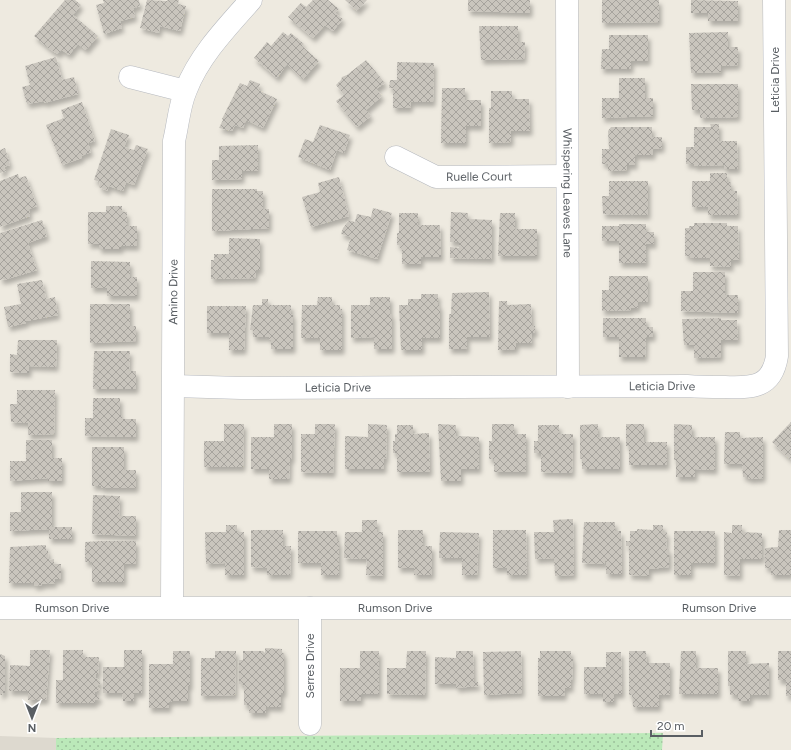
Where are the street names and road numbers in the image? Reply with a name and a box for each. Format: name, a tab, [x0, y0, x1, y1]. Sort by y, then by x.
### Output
street label: Leticia Drive	[768, 46, 782, 113]
street label: Whispering Leaves Lane	[560, 128, 575, 258]
street label: Ruelle Court	[446, 169, 513, 184]
street label: Amino Drive	[166, 259, 180, 325]
street label: Leticia Drive	[629, 379, 696, 394]
street label: Leticia Drive	[305, 380, 372, 395]
street label: Rumson Drive	[35, 601, 110, 615]
street label: Rumson Drive	[358, 601, 433, 615]
street label: Rumson Drive	[682, 601, 757, 615]
street label: Serres Drive	[303, 633, 317, 698]

